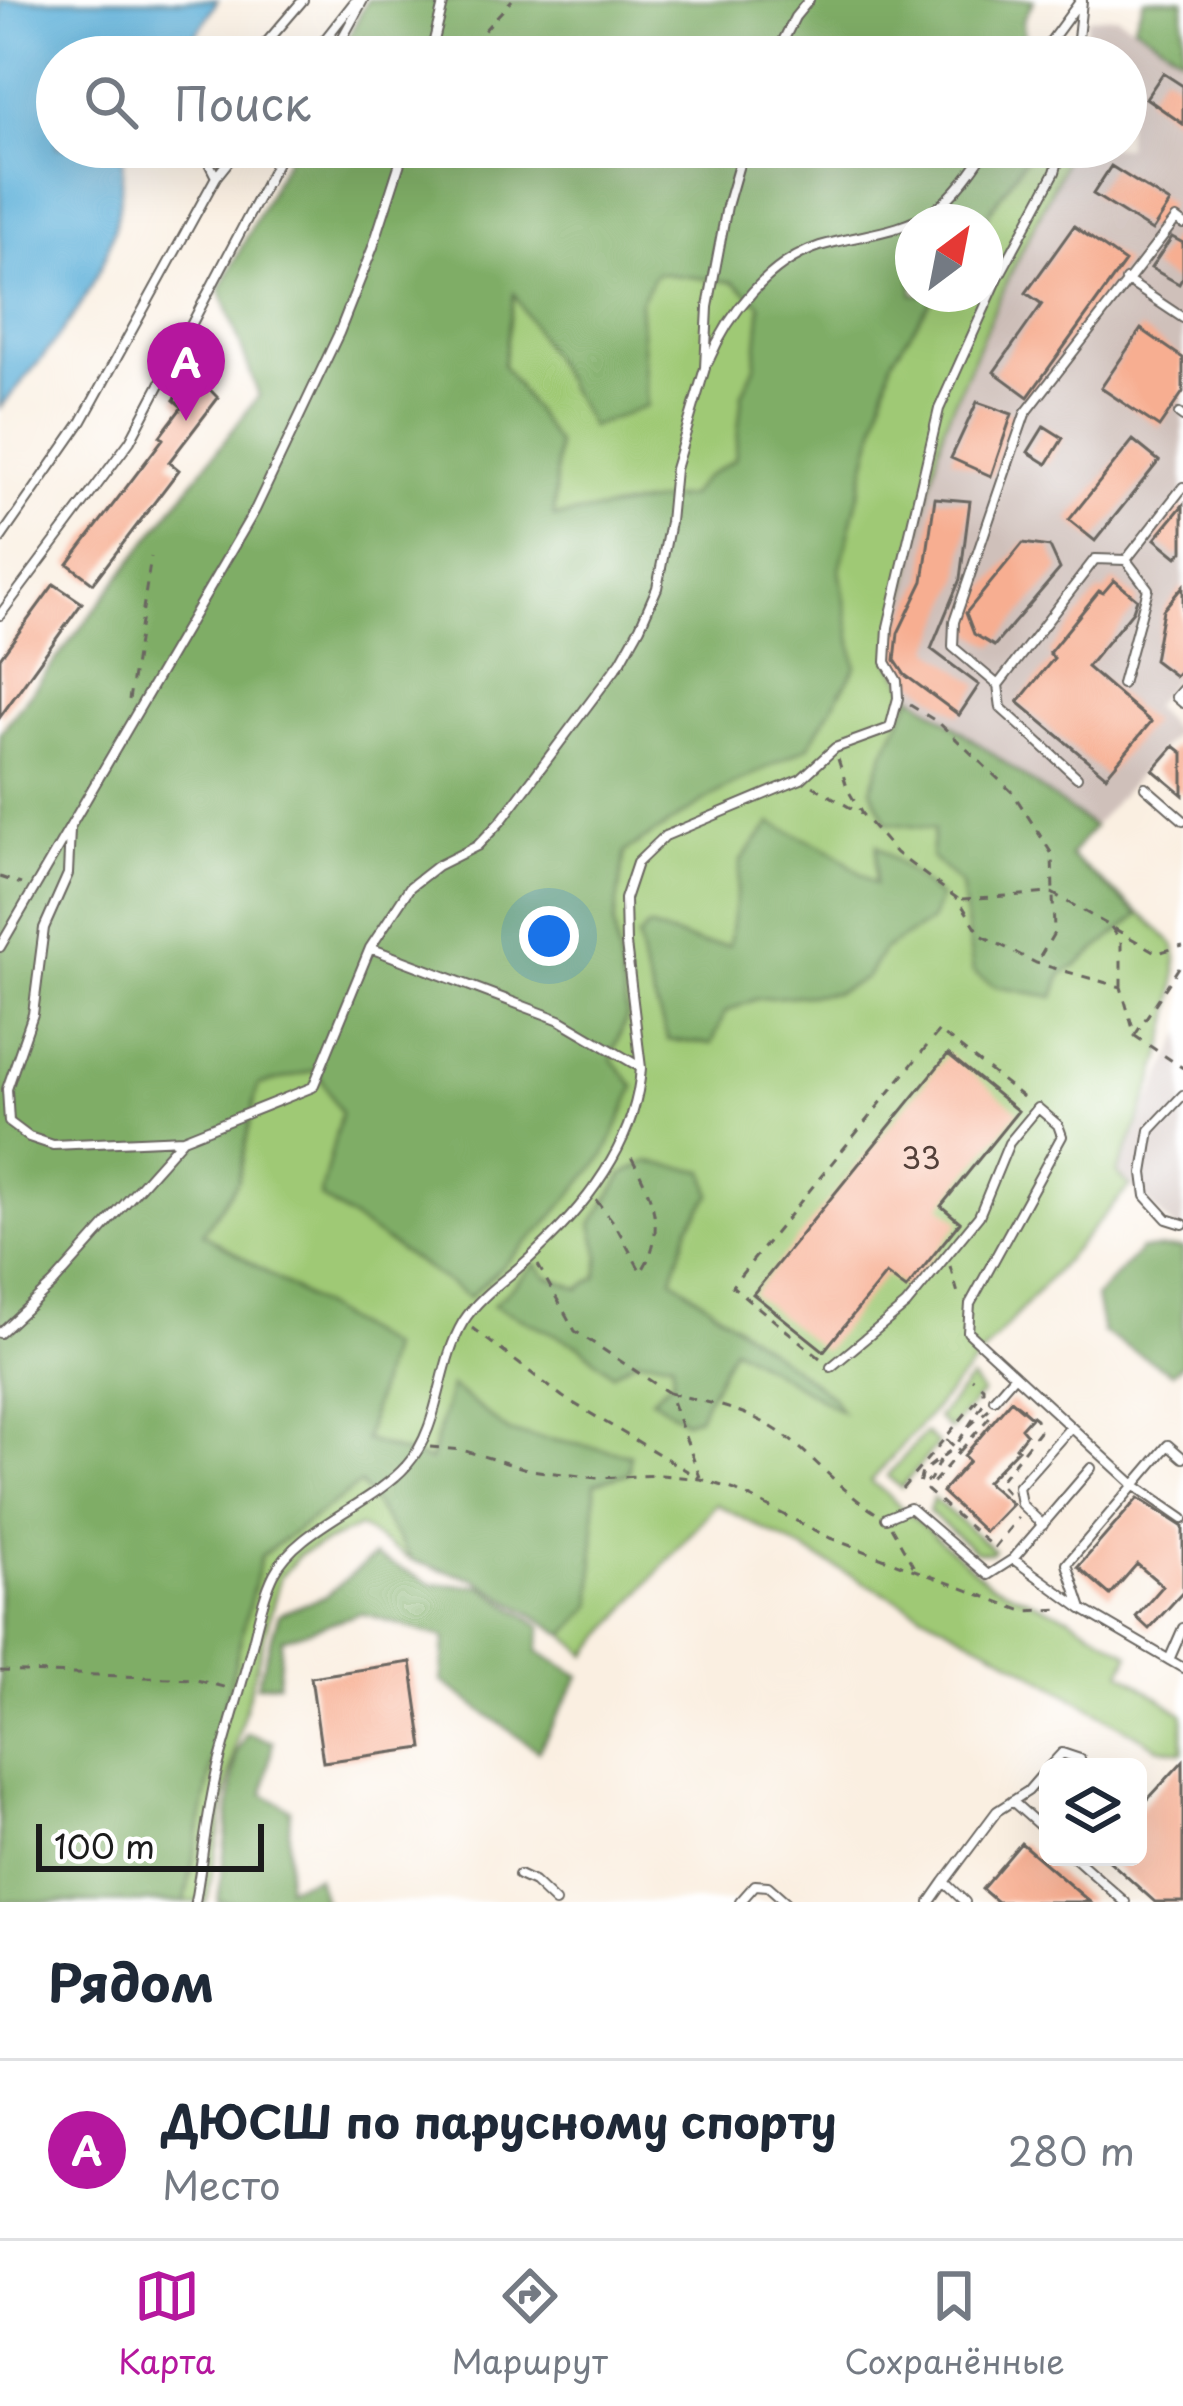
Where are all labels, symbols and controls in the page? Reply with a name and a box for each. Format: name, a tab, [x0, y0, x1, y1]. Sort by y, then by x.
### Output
search box	[36, 36, 1147, 168]
text: Поиск	[174, 68, 311, 136]
icon: search	[78, 69, 144, 135]
north arrow	[895, 204, 1003, 312]
pin: A	[147, 322, 225, 421]
your location	[519, 906, 579, 966]
house number: 33	[901, 1134, 941, 1179]
map controls	[1039, 1758, 1147, 1866]
button: layers	[1039, 1758, 1147, 1866]
scale bar	[36, 1818, 264, 1871]
text: 100 m	[54, 1820, 155, 1870]
text: Рядом	[48, 1942, 214, 2019]
text: ДЮСШ по парусному спорту	[162, 2086, 836, 2154]
text: A	[72, 2120, 102, 2179]
text: 280 m	[1008, 2120, 1135, 2179]
text: Место	[162, 2154, 281, 2213]
tab: Карта	[118, 2263, 215, 2385]
tab: Маршрут	[452, 2263, 608, 2385]
tab: Сохранённые	[844, 2263, 1065, 2385]

